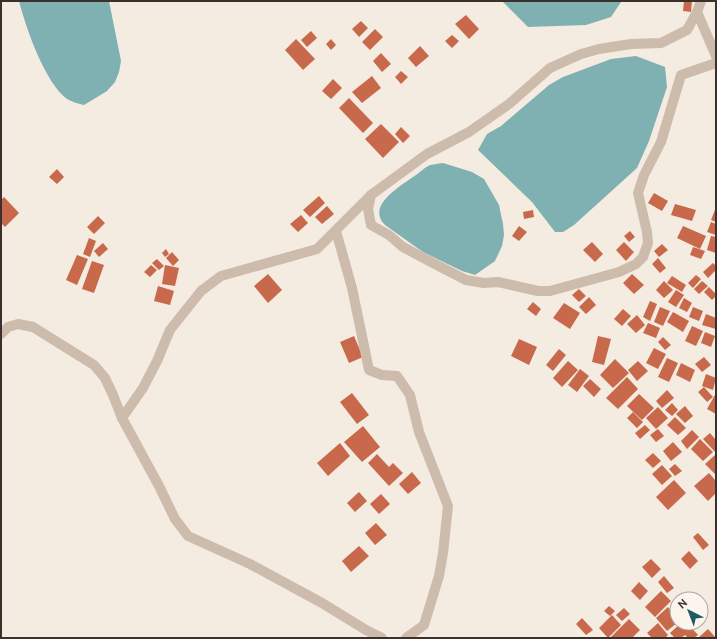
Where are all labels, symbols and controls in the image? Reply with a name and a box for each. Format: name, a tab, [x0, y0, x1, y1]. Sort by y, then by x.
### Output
north arrow	[669, 591, 709, 631]
text: N	[675, 596, 689, 611]

